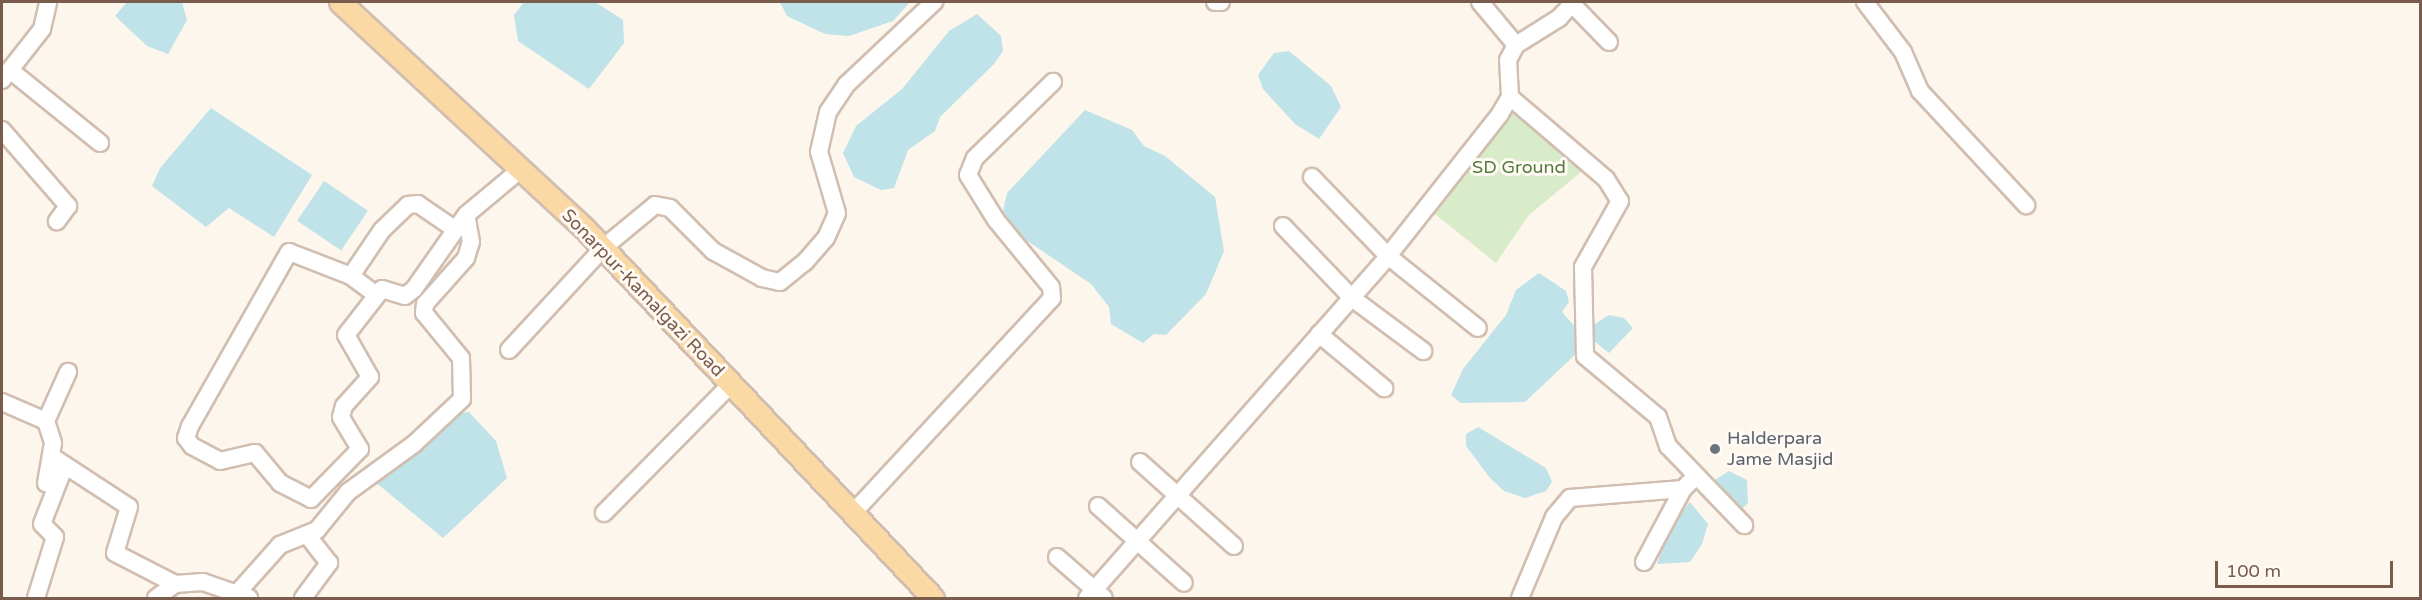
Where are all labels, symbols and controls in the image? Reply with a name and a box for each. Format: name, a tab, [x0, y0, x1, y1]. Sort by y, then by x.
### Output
park label: SD Ground	[1472, 156, 1566, 178]
street label: Sonarpur-Kamalgazi Road	[557, 205, 729, 381]
place label: Halderpara Jame Masjid	[1727, 428, 1833, 470]
marker: Halderpara Jame Masjid	[1708, 442, 1722, 456]
scale bar	[2218, 549, 2396, 587]
text: 100 m	[2226, 560, 2281, 582]

